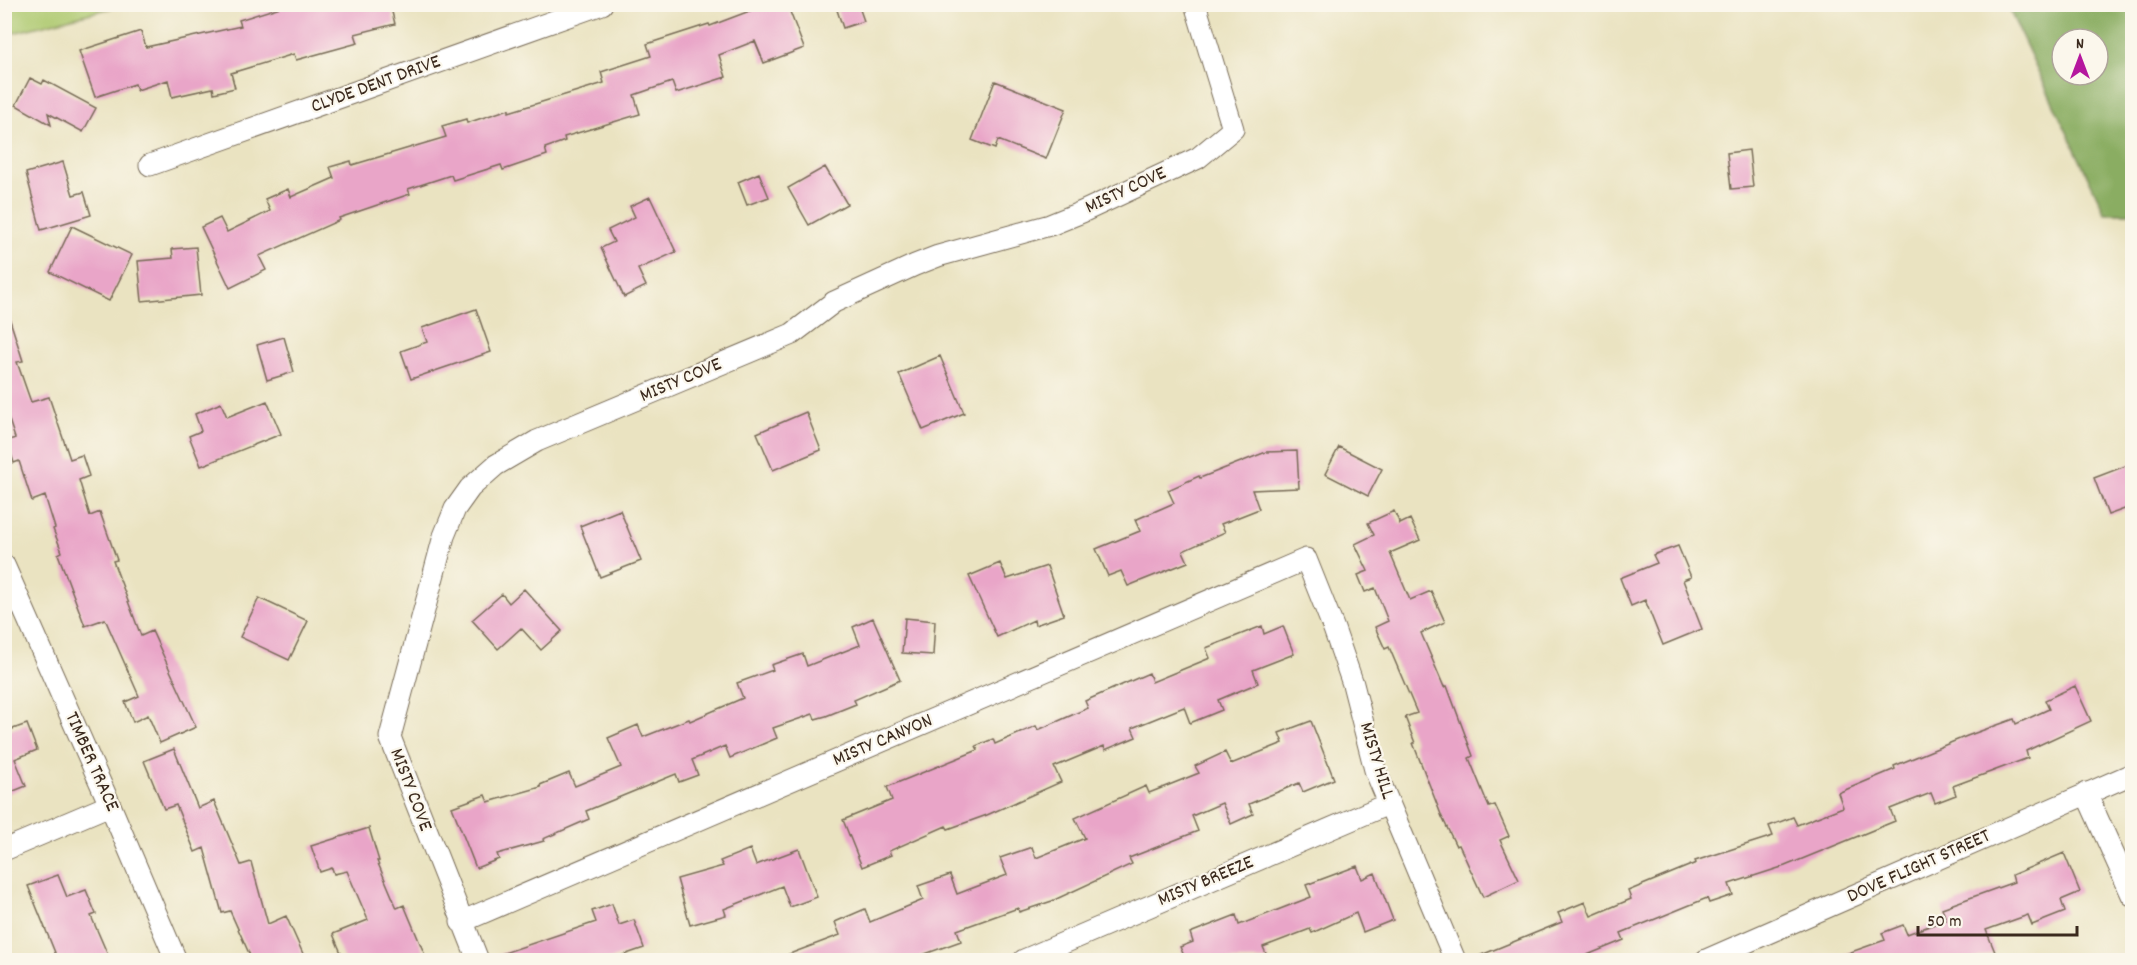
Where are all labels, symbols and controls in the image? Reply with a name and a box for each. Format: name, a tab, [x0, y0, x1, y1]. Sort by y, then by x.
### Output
north arrow	[2050, 27, 2110, 87]
text: N	[2076, 33, 2084, 56]
street label: CLYDE DENT DRIVE	[307, 49, 445, 121]
street label: MISTY COVE	[1081, 160, 1171, 222]
street label: MISTY COVE	[636, 351, 726, 411]
street label: MISTY CANYON	[829, 707, 937, 775]
street label: TIMBER TRACE	[57, 708, 125, 816]
street label: MISTY HILL	[1351, 719, 1401, 803]
street label: MISTY COVE	[381, 745, 439, 835]
street label: DOVE FLIGHT STREET	[1843, 823, 1995, 911]
street label: MISTY BREEZE	[1154, 849, 1258, 915]
scale bar	[1918, 899, 2077, 937]
text: 50 m	[1927, 910, 1962, 935]

